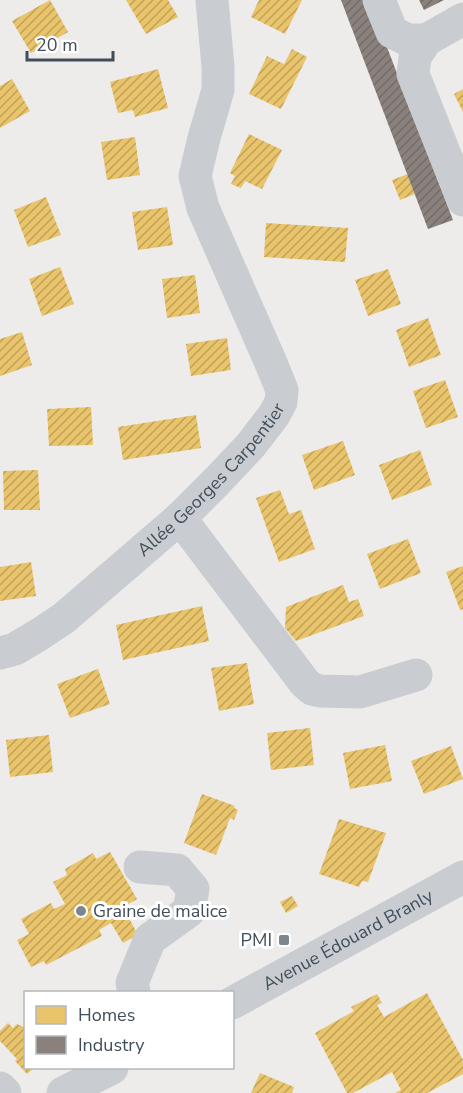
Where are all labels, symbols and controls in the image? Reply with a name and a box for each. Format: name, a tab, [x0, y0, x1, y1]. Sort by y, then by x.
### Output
scale bar	[27, 24, 112, 62]
text: 20 m	[36, 33, 78, 57]
street label: Allée Georges Carpentier	[132, 398, 291, 562]
street label: Avenue Édouard Branly	[258, 883, 438, 996]
place label: Graine de malice	[93, 899, 227, 923]
marker: Graine de malice	[74, 904, 88, 918]
place label: PMI	[241, 928, 272, 952]
marker: PMI	[277, 933, 291, 947]
legend	[24, 991, 234, 1069]
text: Homes	[78, 1003, 135, 1027]
text: Industry	[78, 1033, 145, 1057]

